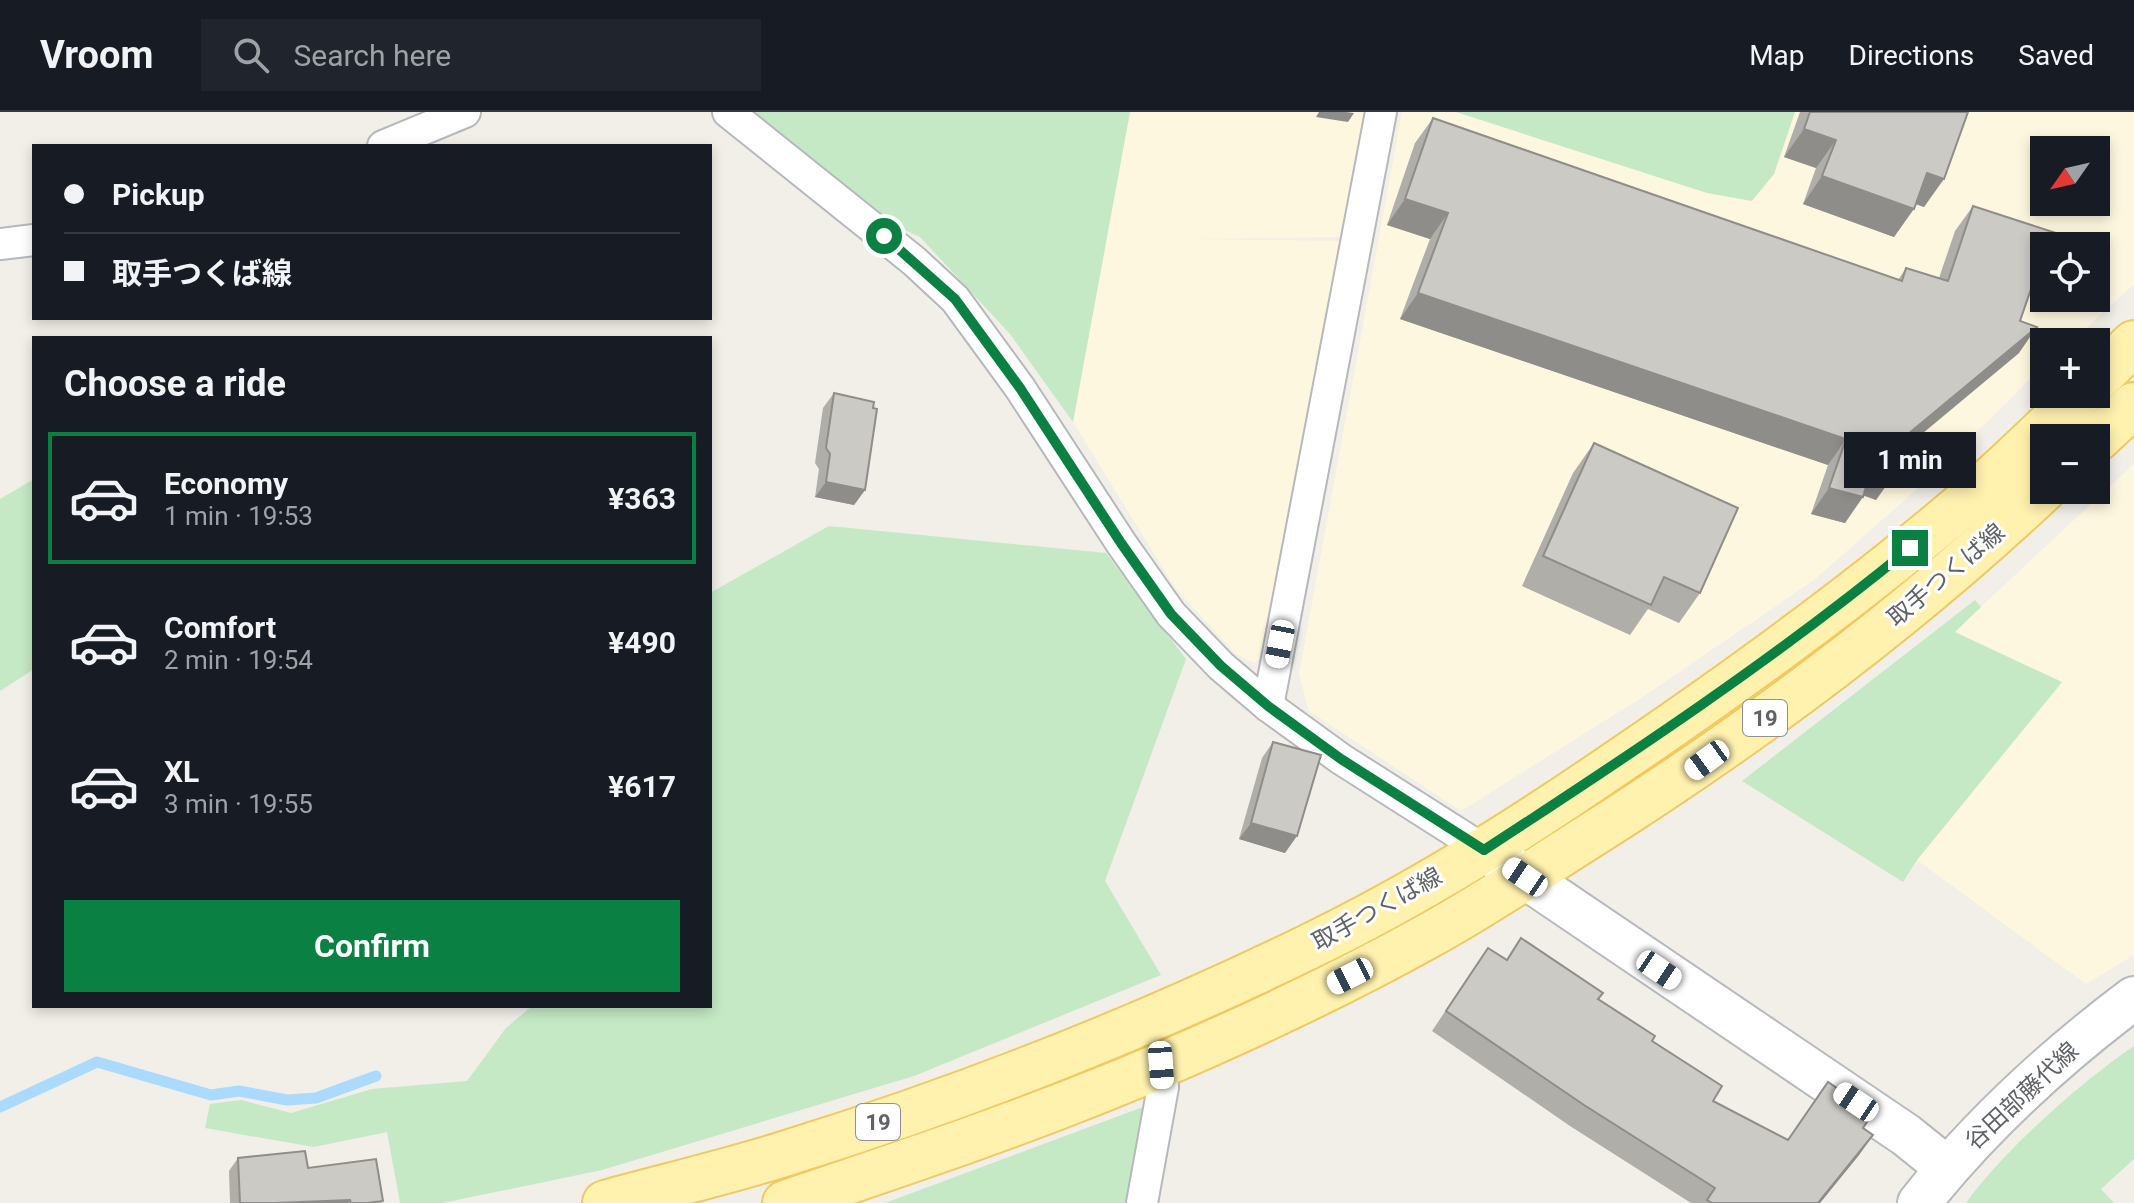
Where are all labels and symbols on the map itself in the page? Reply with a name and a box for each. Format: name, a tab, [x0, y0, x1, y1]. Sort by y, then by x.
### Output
north arrow	[2030, 136, 2110, 216]
route start	[866, 218, 902, 254]
callout: 1 min	[1844, 432, 1976, 488]
street label: 取手つくば線	[1882, 518, 2010, 632]
route end	[1892, 530, 1928, 566]
car	[1264, 618, 1296, 670]
road number: 19	[1743, 700, 1787, 736]
car	[1681, 736, 1733, 784]
car	[1498, 854, 1552, 900]
street label: 取手つくば線	[1307, 862, 1447, 956]
car	[1632, 947, 1686, 993]
car	[1323, 954, 1377, 998]
street label: 谷田部藤代線	[1960, 1037, 2084, 1155]
car	[1147, 1040, 1175, 1090]
car	[1829, 1079, 1883, 1125]
road number: 19	[856, 1104, 900, 1140]

